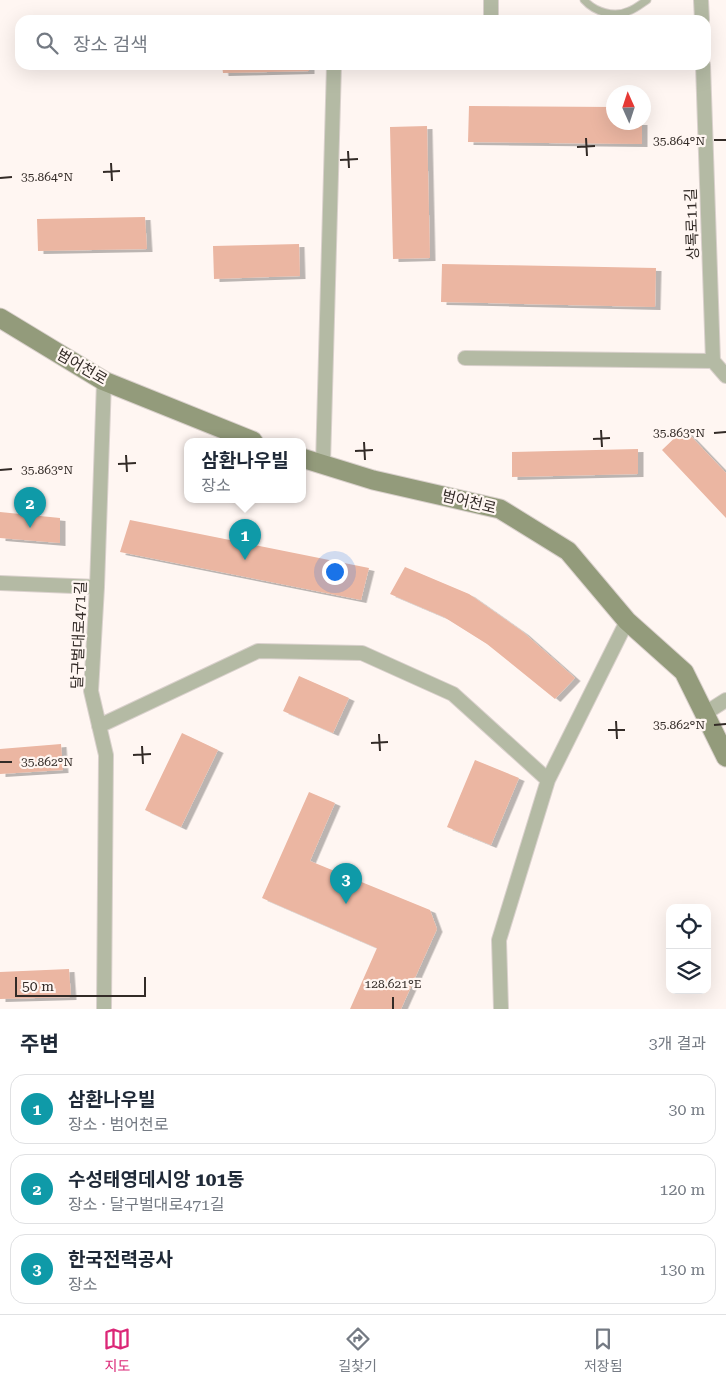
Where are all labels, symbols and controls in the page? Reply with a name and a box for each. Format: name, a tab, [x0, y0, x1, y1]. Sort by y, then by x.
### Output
search box	[15, 15, 711, 70]
icon: search	[33, 29, 61, 57]
text: 장소 검색	[73, 33, 148, 56]
north arrow	[606, 85, 651, 130]
text: 35.864°N	[653, 134, 705, 148]
text: 35.864°N	[21, 170, 73, 184]
street label: 상록로11길	[682, 188, 702, 260]
street label: 범어천로	[54, 345, 110, 389]
text: 35.863°N	[653, 426, 705, 440]
popup	[184, 438, 306, 503]
text: 삼환나우빌	[201, 449, 289, 472]
text: 35.863°N	[21, 463, 73, 477]
text: 장소	[201, 476, 231, 495]
pin: 2	[14, 487, 46, 528]
street label: 범어천로	[440, 487, 498, 517]
pin: 1	[229, 519, 261, 560]
your location	[322, 559, 348, 585]
street label: 달구벌대로471길	[68, 581, 90, 689]
text: 35.862°N	[653, 718, 705, 732]
text: 35.862°N	[21, 755, 73, 769]
pin: 3	[330, 863, 362, 904]
map controls	[666, 904, 711, 994]
button: locate	[666, 904, 711, 949]
button: layers	[666, 949, 711, 994]
scale bar	[15, 974, 146, 997]
text: 128.621°E	[365, 977, 421, 991]
text: 50 m	[22, 978, 54, 994]
text: 주변	[20, 1032, 59, 1056]
text: 3개 결과	[649, 1034, 706, 1053]
text: 삼환나우빌	[68, 1088, 155, 1111]
text: 1	[33, 1100, 41, 1119]
text: 30 m	[668, 1100, 705, 1119]
text: 장소 · 범어천로	[68, 1115, 168, 1134]
text: 수성태영데시앙 101동	[68, 1168, 245, 1191]
text: 2	[33, 1180, 41, 1199]
text: 120 m	[659, 1180, 705, 1199]
text: 장소 · 달구벌대로471길	[68, 1195, 225, 1214]
text: 한국전력공사	[68, 1248, 173, 1271]
text: 3	[33, 1260, 41, 1279]
text: 130 m	[659, 1260, 705, 1279]
text: 장소	[68, 1275, 97, 1294]
tab: 지도	[103, 1325, 131, 1375]
tab: 길찾기	[338, 1325, 377, 1375]
tab: 저장됨	[584, 1325, 623, 1375]

